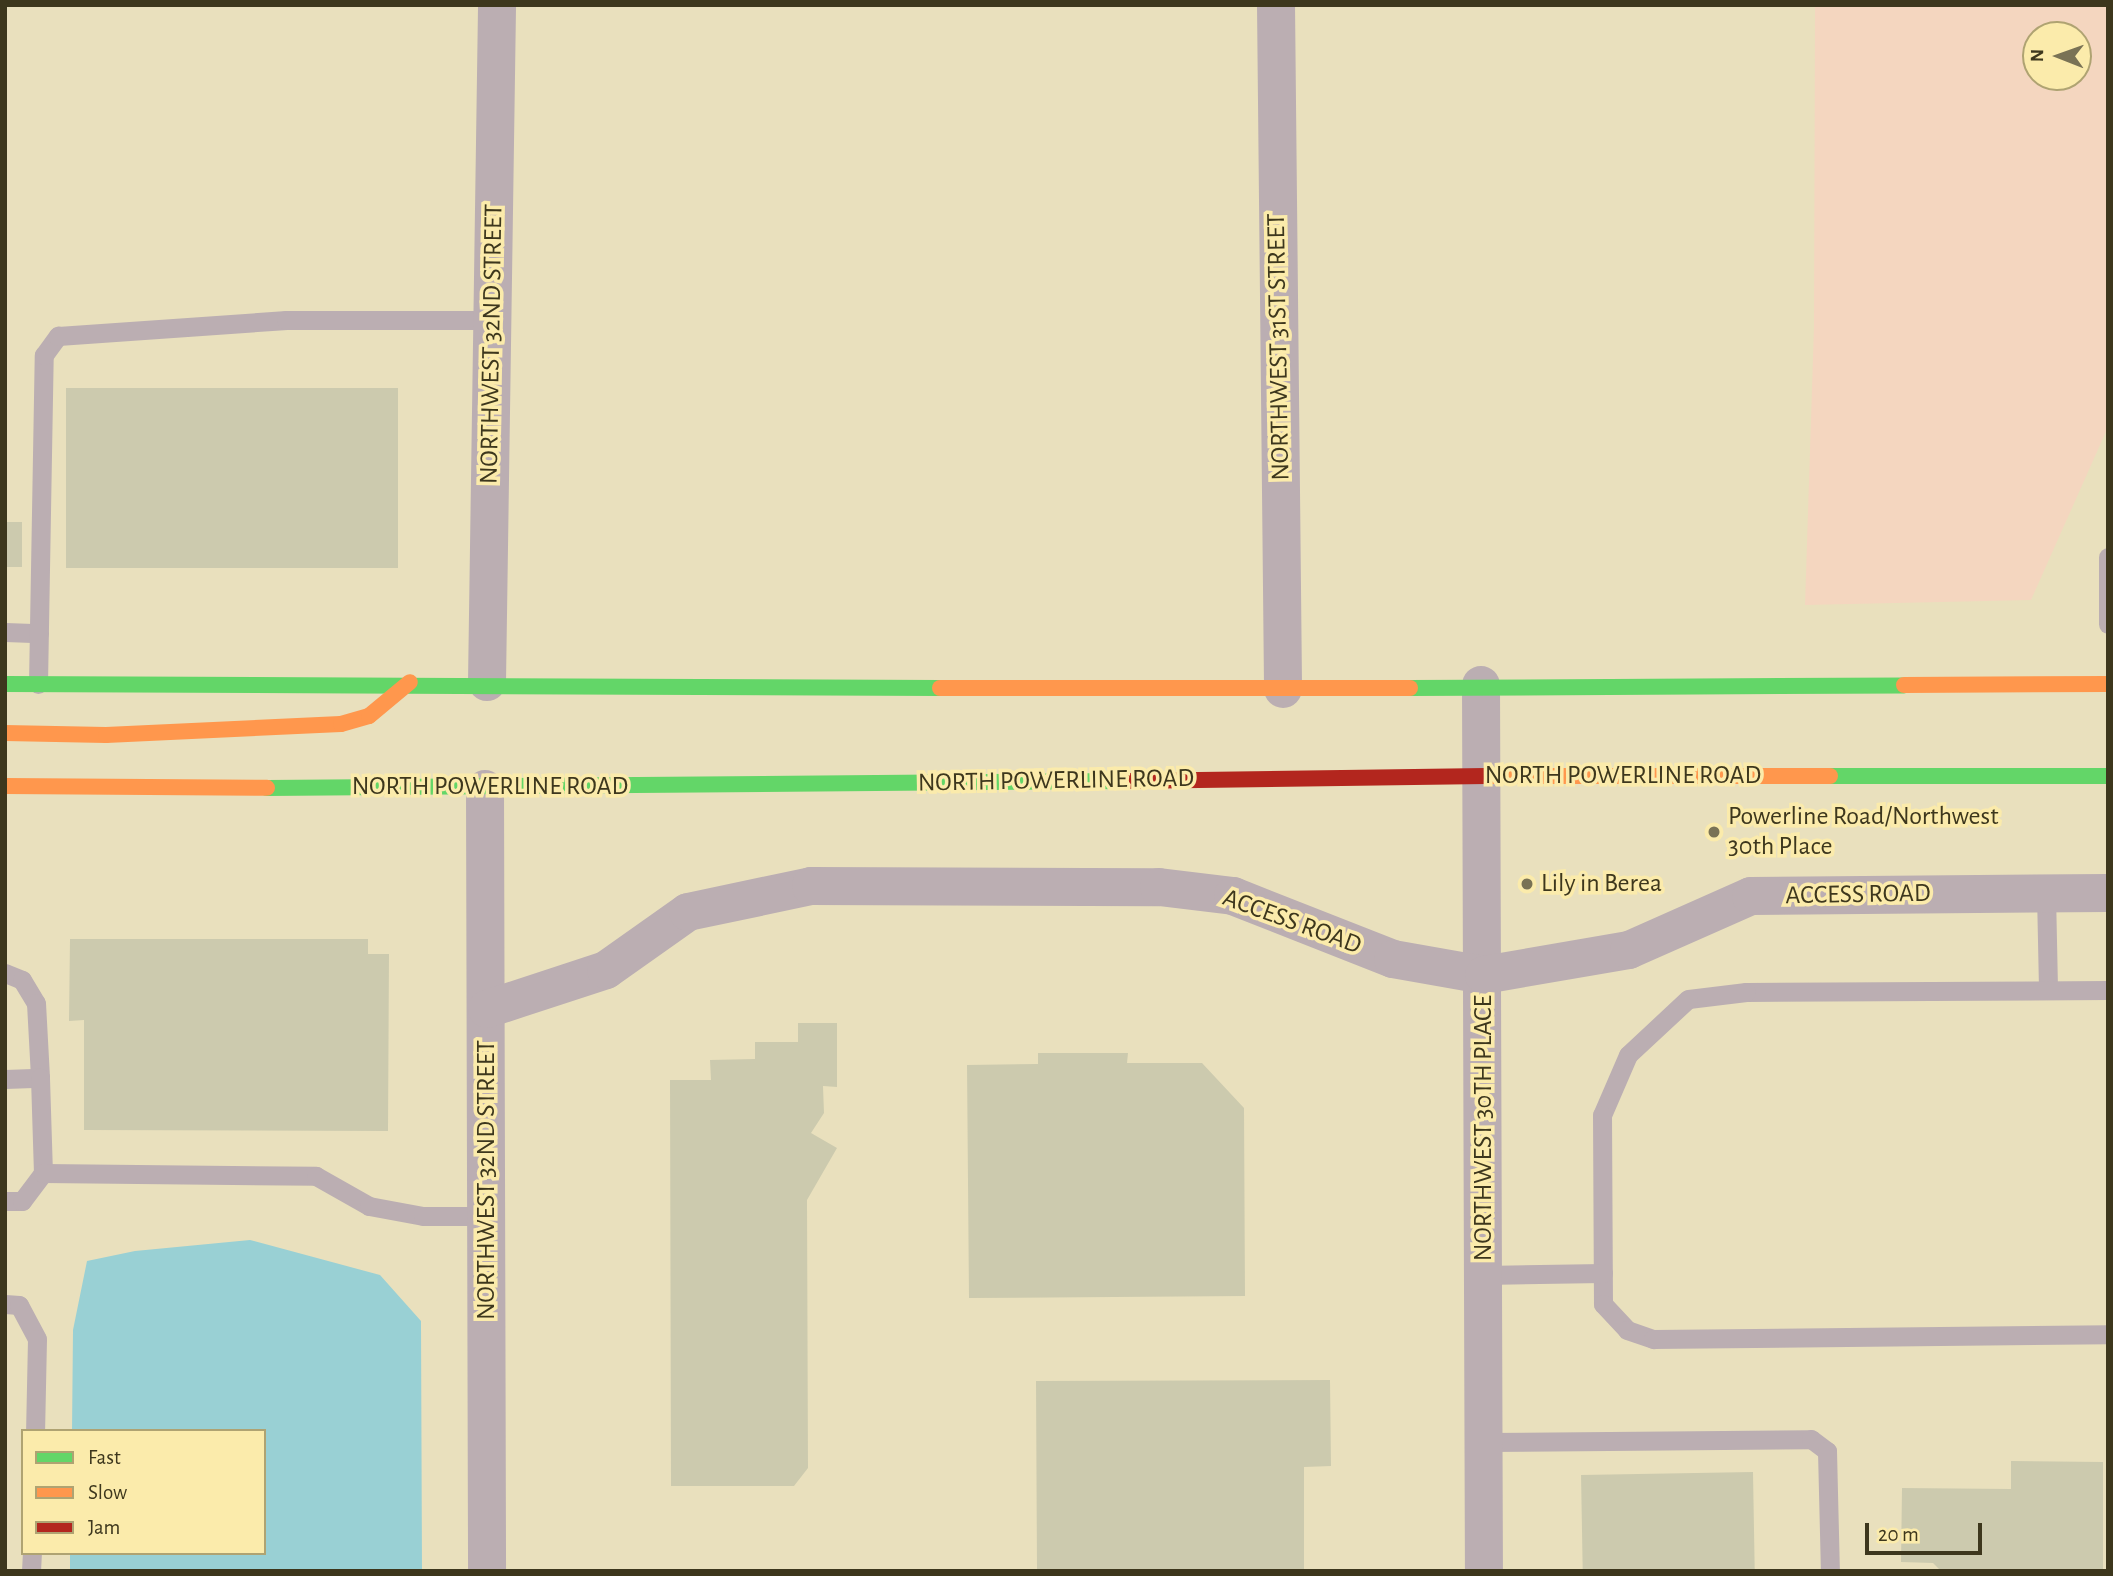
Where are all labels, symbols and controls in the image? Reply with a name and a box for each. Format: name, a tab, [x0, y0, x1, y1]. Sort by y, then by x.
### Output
north arrow	[2022, 21, 2092, 91]
text: N	[2028, 49, 2047, 62]
street label: NORTHWEST 32ND STREET	[474, 204, 510, 484]
street label: NORTHWEST 31ST STREET	[1261, 213, 1297, 481]
street label: NORTH POWERLINE ROAD	[1485, 760, 1761, 792]
street label: NORTH POWERLINE ROAD	[918, 763, 1194, 799]
street label: NORTH POWERLINE ROAD	[352, 771, 628, 803]
place label: Powerline Road/Northwest 30th Place	[1728, 801, 1999, 862]
marker: Powerline Road/Northwest 30th Place	[1706, 824, 1722, 840]
place label: Lily in Berea	[1541, 868, 1662, 900]
marker: Lily in Berea	[1519, 876, 1535, 892]
street label: ACCESS ROAD	[1785, 878, 1931, 912]
street label: ACCESS ROAD	[1218, 883, 1366, 961]
street label: NORTHWEST 30TH PLACE	[1468, 995, 1500, 1261]
street label: NORTHWEST 32ND STREET	[471, 1040, 503, 1320]
legend	[21, 1429, 266, 1555]
text: Fast	[88, 1447, 121, 1468]
text: Slow	[88, 1482, 127, 1503]
scale bar	[1868, 1510, 1985, 1554]
text: Jam	[88, 1517, 120, 1538]
text: 20 m	[1878, 1524, 1919, 1545]

